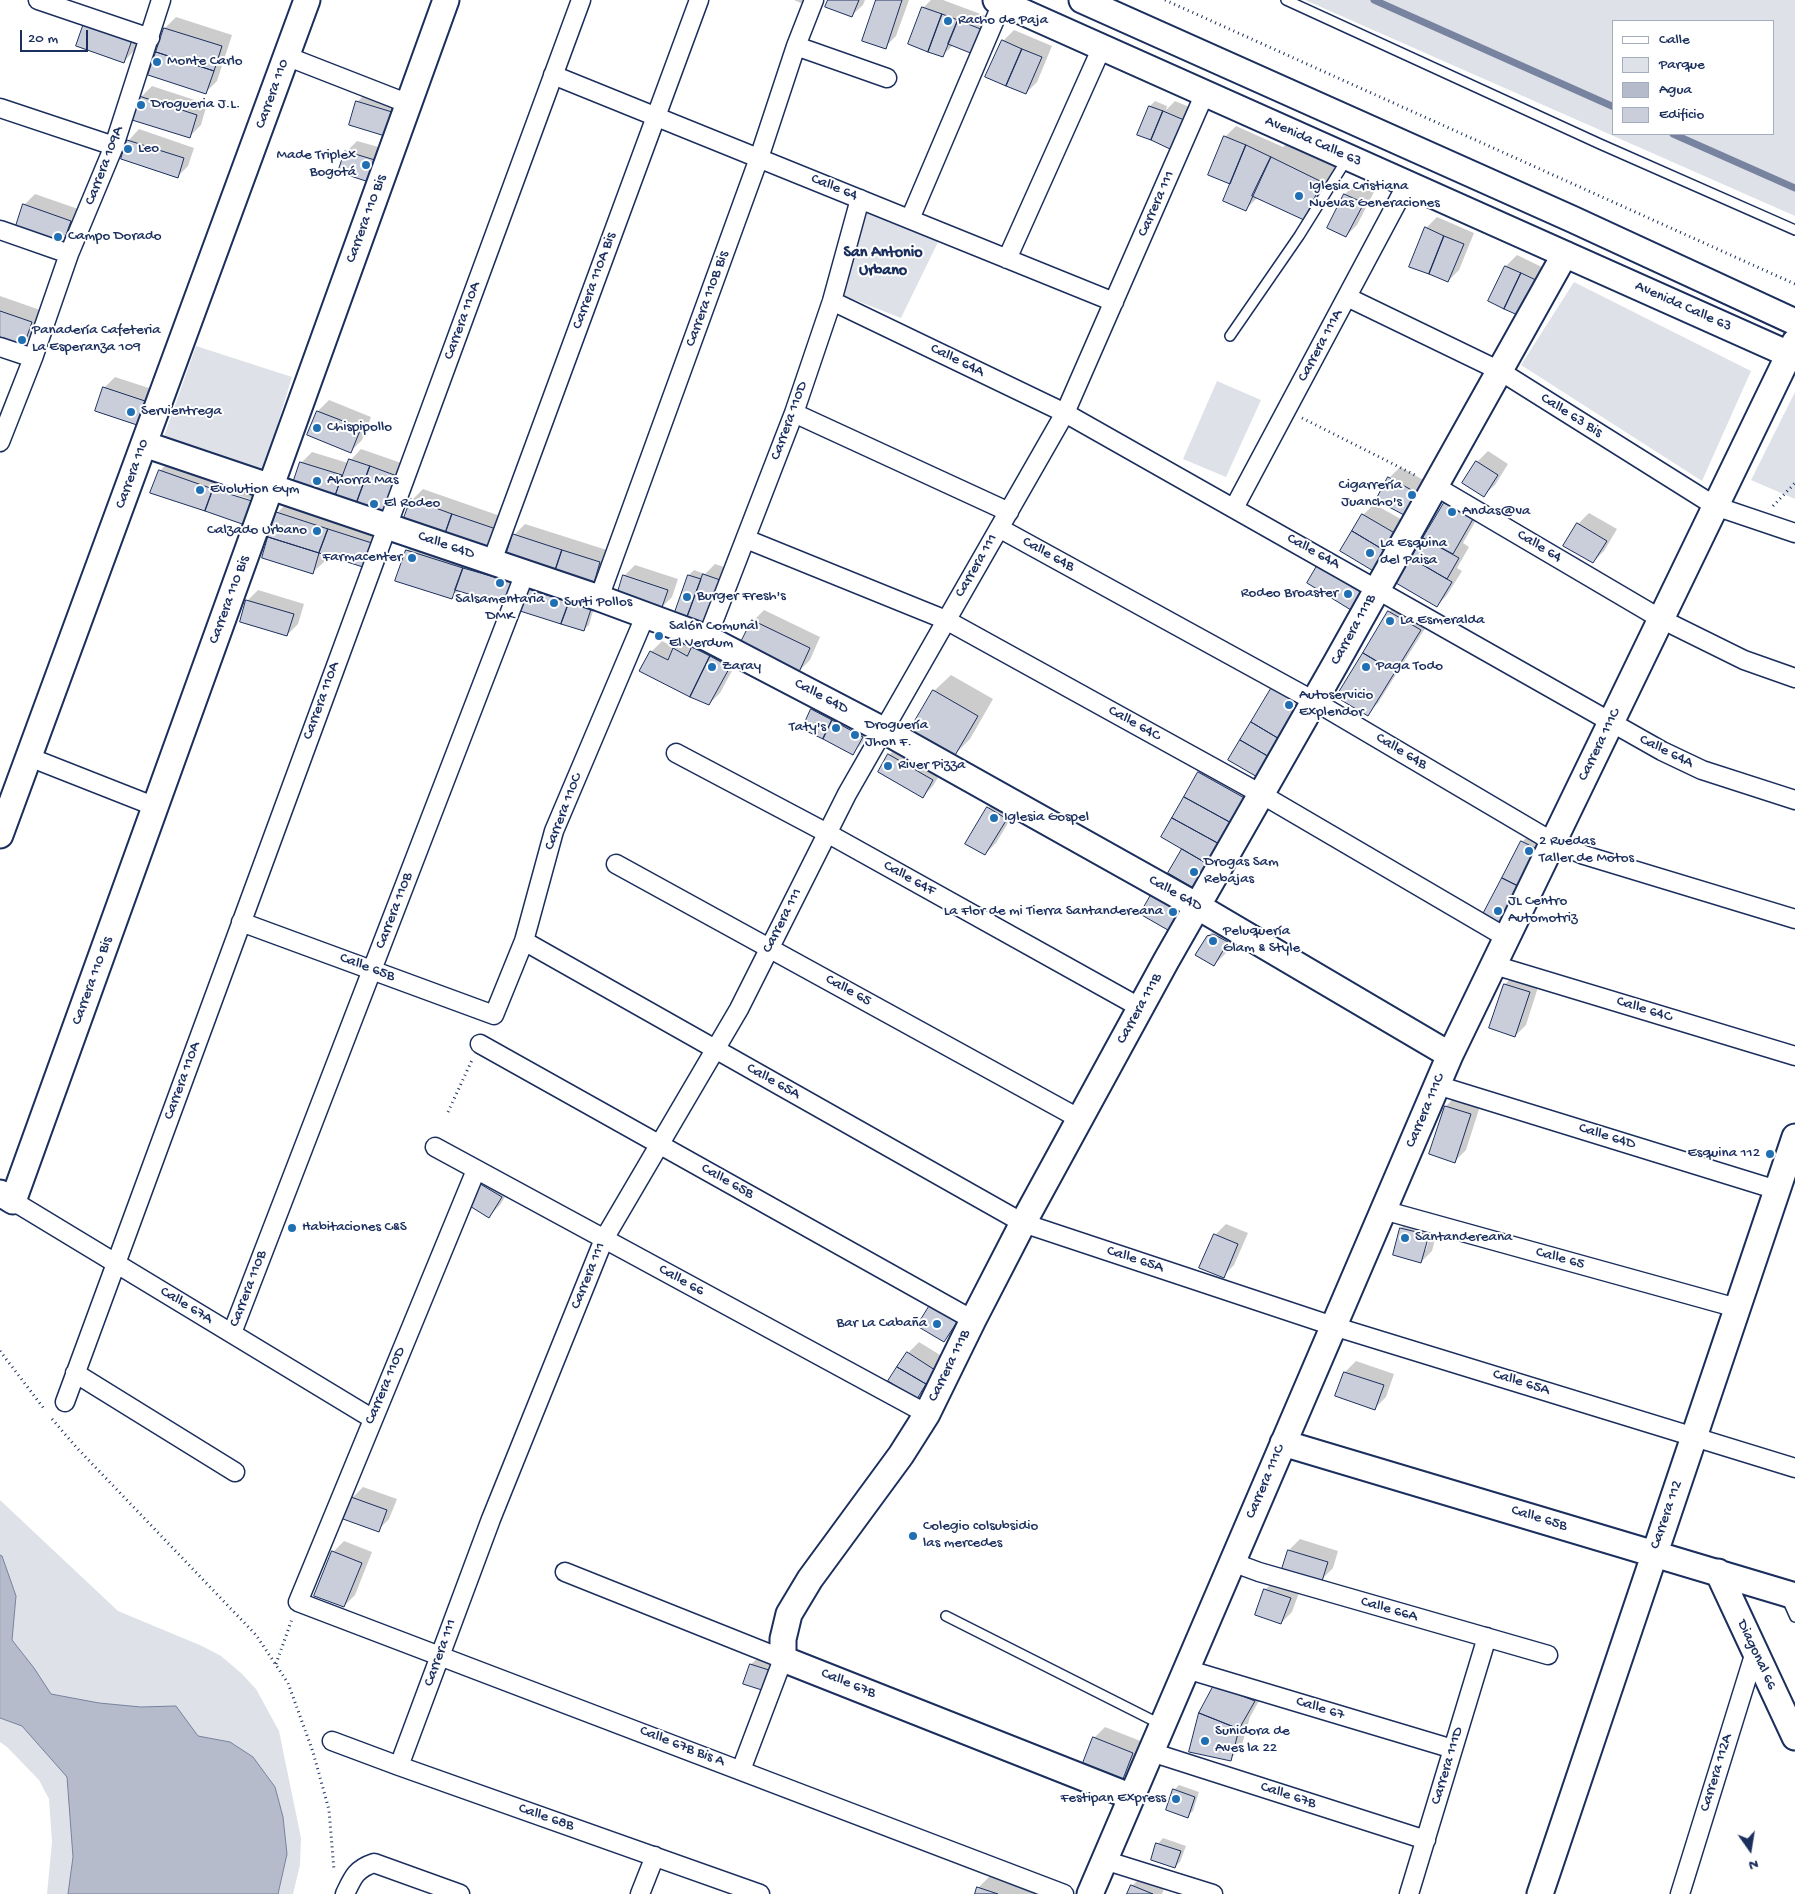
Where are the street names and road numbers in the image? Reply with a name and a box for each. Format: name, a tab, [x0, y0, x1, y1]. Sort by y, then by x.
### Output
street label: Carrera 110	[252, 57, 294, 131]
street label: Avenida Calle 63	[1262, 113, 1364, 171]
street label: Carrera 109A	[82, 124, 128, 208]
street label: Carrera 111	[1135, 168, 1179, 240]
street label: Calle 64	[808, 170, 860, 206]
street label: Carrera 110 Bis	[343, 172, 391, 266]
street label: Carrera 110A Bis	[569, 230, 621, 332]
street label: Carrera 110B Bis	[682, 249, 734, 349]
street label: Avenida Calle 63	[1632, 278, 1734, 336]
street label: Carrera 110A	[441, 280, 485, 362]
street label: Carrera 111A	[1295, 307, 1347, 385]
street label: Calle 64A	[927, 340, 987, 382]
street label: Carrera 110D	[767, 379, 813, 463]
street label: Calle 63 Bis	[1537, 390, 1605, 442]
street label: Carrera 110	[112, 437, 154, 511]
street label: Calle 64	[1513, 527, 1565, 567]
street label: Calle 64D	[415, 528, 477, 564]
street label: Calle 64A	[1283, 530, 1343, 574]
street label: Carrera 111	[952, 531, 1002, 601]
street label: Calle 64B	[1019, 533, 1077, 577]
street label: Carrera 110 Bis	[206, 553, 254, 647]
street label: Carrera 111B	[1327, 592, 1381, 668]
street label: Carrera 110A	[300, 660, 344, 742]
street label: Calle 64D	[791, 675, 851, 719]
street label: Calle 64C	[1105, 702, 1163, 746]
street label: Carrera 111C	[1575, 706, 1625, 784]
street label: Calle 64B	[1372, 730, 1430, 774]
street label: Calle 64A	[1636, 731, 1696, 773]
street label: Carrera 110C	[541, 771, 587, 853]
street label: Calle 64F	[880, 857, 938, 901]
street label: Carrera 110B	[372, 870, 418, 952]
street label: Calle 64D	[1145, 872, 1205, 916]
street label: Carrera 111	[759, 886, 807, 956]
street label: Carrera 110 Bis	[69, 934, 117, 1028]
street label: Calle 65B	[337, 950, 397, 986]
street label: Calle 65	[822, 971, 874, 1011]
street label: Carrera 111B	[1113, 971, 1167, 1047]
street label: Calle 64C	[1614, 993, 1674, 1027]
street label: Carrera 110A	[161, 1040, 205, 1122]
street label: Calle 65A	[743, 1060, 803, 1104]
street label: Carrera 111C	[1402, 1071, 1450, 1151]
street label: Calle 64D	[1576, 1120, 1638, 1154]
street label: Calle 65B	[697, 1160, 757, 1204]
street label: Carrera 111	[568, 1240, 610, 1312]
street label: Calle 65A	[1104, 1242, 1166, 1278]
street label: Calle 65	[1534, 1244, 1586, 1274]
street label: Carrera 110B	[226, 1248, 272, 1330]
street label: Calle 66	[655, 1261, 707, 1301]
street label: Calle 67A	[156, 1283, 216, 1329]
street label: Carrera 111B	[925, 1327, 975, 1405]
street label: Carrera 110D	[362, 1345, 410, 1427]
street label: Calle 65A	[1490, 1366, 1552, 1400]
street label: Carrera 111C	[1242, 1442, 1290, 1522]
street label: Carrera 112	[1647, 1478, 1687, 1552]
street label: Calle 65B	[1509, 1502, 1569, 1536]
street label: Calle 66A	[1358, 1593, 1420, 1627]
street label: Carrera 111	[421, 1617, 461, 1689]
street label: Diagonal 66	[1732, 1617, 1780, 1693]
street label: Calle 67B	[818, 1665, 878, 1703]
street label: Calle 67	[1294, 1693, 1346, 1725]
street label: Calle 67B Bis A	[637, 1723, 727, 1771]
street label: Carrera 111D	[1428, 1725, 1468, 1807]
street label: Carrera 112A	[1697, 1732, 1737, 1814]
street label: Calle 67B	[1258, 1779, 1318, 1813]
street label: Calle 68B	[516, 1800, 576, 1836]

